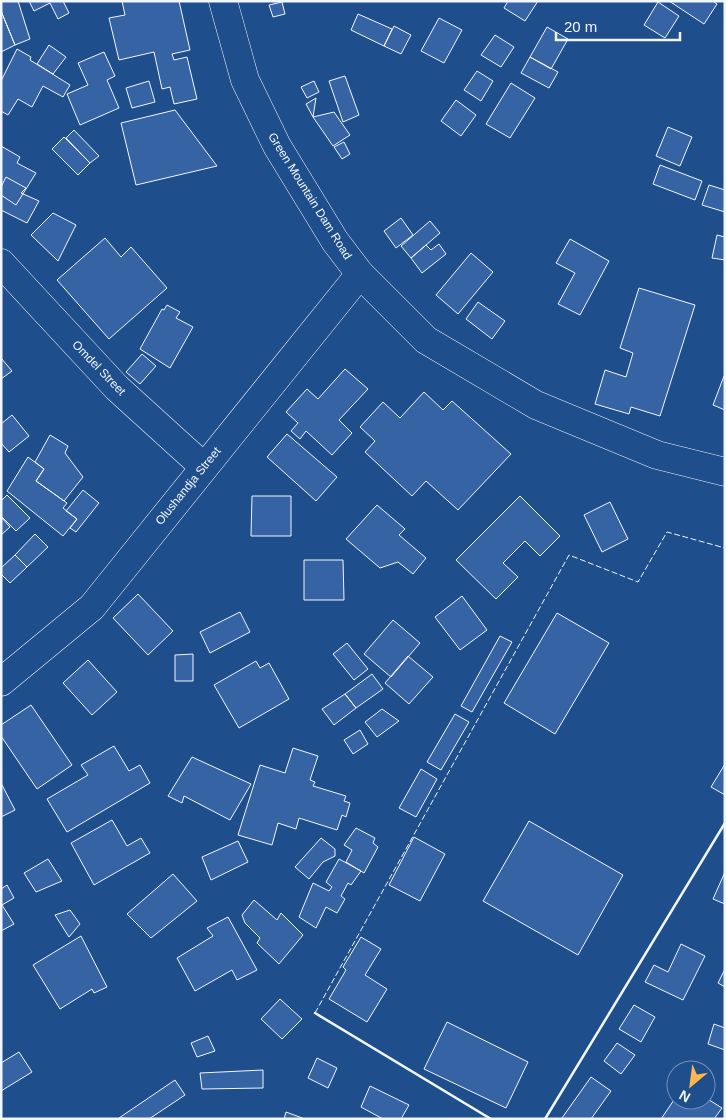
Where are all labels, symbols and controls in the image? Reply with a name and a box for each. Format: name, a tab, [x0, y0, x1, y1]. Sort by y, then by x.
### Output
scale bar	[556, 10, 680, 42]
text: 20 m	[564, 18, 597, 35]
street label: Green Mountain Dam Road	[265, 130, 355, 262]
street label: Omdel Street	[69, 338, 129, 399]
street label: Olushandja Street	[152, 444, 224, 528]
north arrow	[666, 1060, 716, 1110]
text: N	[676, 1087, 693, 1106]

